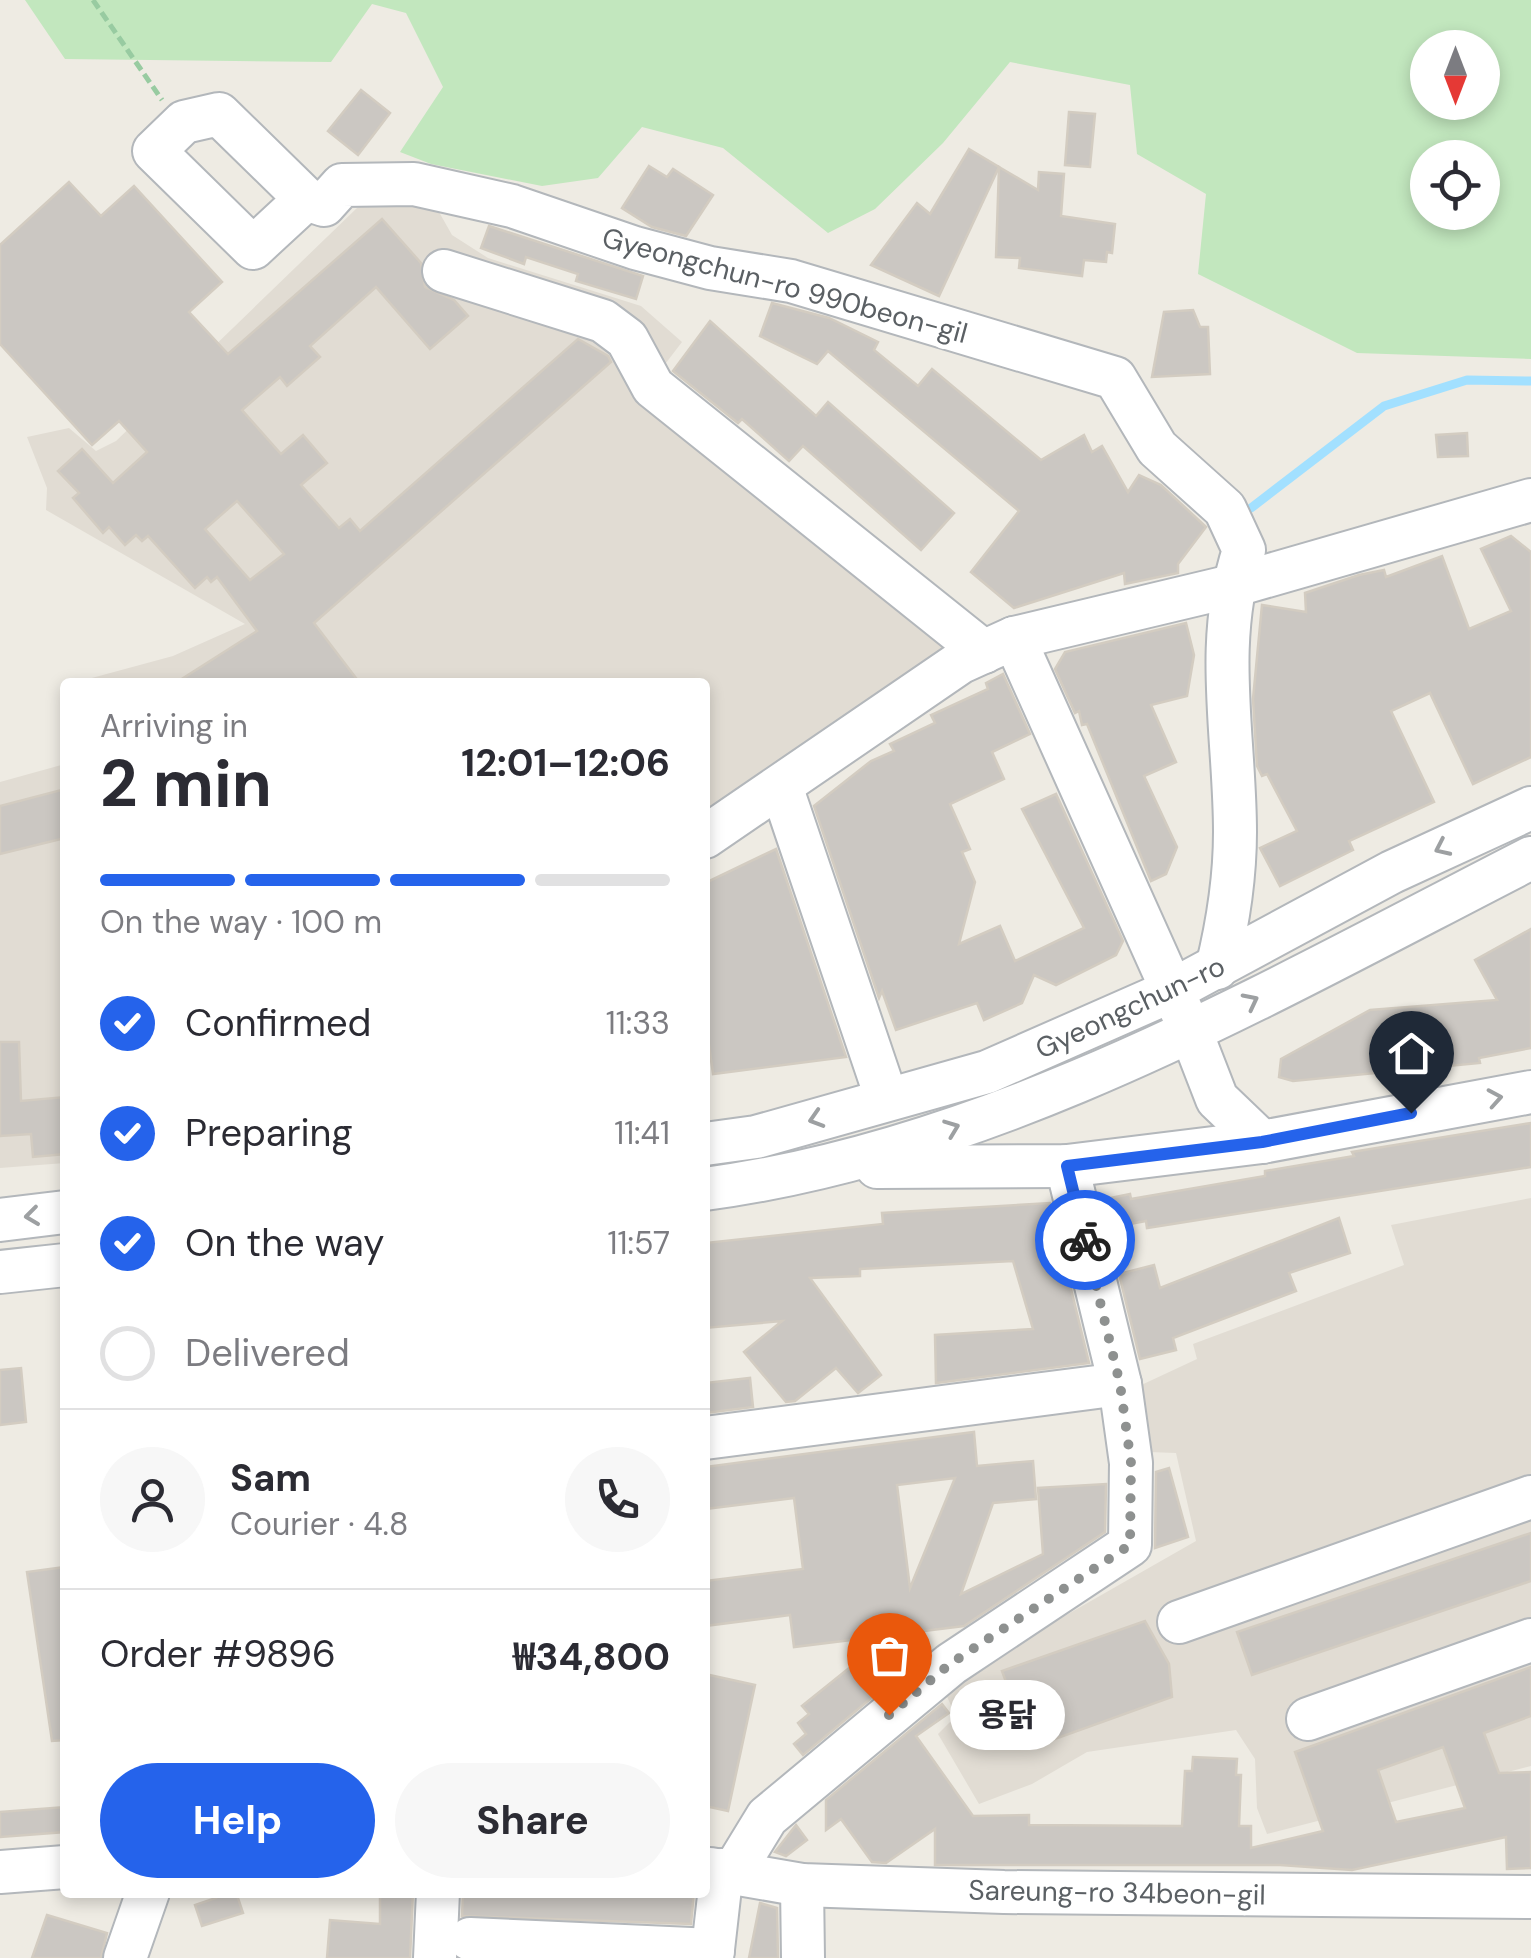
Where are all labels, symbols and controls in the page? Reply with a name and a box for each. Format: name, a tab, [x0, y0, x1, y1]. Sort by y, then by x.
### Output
north arrow	[1410, 30, 1500, 120]
map controls	[1410, 30, 1500, 230]
button: locate	[1410, 140, 1500, 230]
street label: Gyeongchun-ro 990beon-gil	[598, 219, 972, 352]
text: Arriving in	[100, 705, 248, 747]
text: 12:01–12:06	[461, 738, 670, 788]
text: 2 min	[100, 742, 272, 826]
one-way arrow	[1435, 836, 1453, 856]
text: On the way · 100 m	[100, 901, 382, 943]
street label: Gyeongchun-ro	[1030, 947, 1231, 1068]
one-way arrow	[1241, 994, 1259, 1013]
icon: check	[100, 996, 155, 1051]
text: Confirmed	[185, 998, 371, 1048]
text: 11:33	[606, 1002, 670, 1044]
pin	[1369, 1011, 1454, 1114]
icon: home	[1384, 1026, 1439, 1081]
one-way arrow	[1487, 1088, 1504, 1109]
icon: check	[100, 1106, 155, 1161]
one-way arrow	[809, 1107, 826, 1128]
text: Preparing	[185, 1108, 353, 1158]
text: 11:41	[614, 1112, 670, 1154]
one-way arrow	[943, 1119, 960, 1139]
courier	[1035, 1190, 1135, 1290]
one-way arrow	[24, 1205, 40, 1226]
icon: bike	[1058, 1213, 1113, 1268]
icon: check	[100, 1216, 155, 1271]
text: On the way	[185, 1218, 384, 1268]
text: 11:57	[608, 1222, 670, 1264]
text: Delivered	[185, 1328, 350, 1378]
button: person	[100, 1447, 205, 1552]
button: phone	[565, 1447, 670, 1552]
text: Sam	[230, 1453, 311, 1503]
text: Courier · 4.8	[230, 1503, 408, 1545]
pin	[847, 1613, 932, 1716]
icon: bag	[862, 1628, 917, 1683]
text: Order #9896	[100, 1629, 336, 1679]
text: ₩34,800	[513, 1632, 670, 1682]
callout: 용닭	[949, 1680, 1064, 1750]
text: 용닭	[978, 1694, 1037, 1736]
button: Help	[100, 1763, 375, 1878]
button: Share	[395, 1763, 670, 1878]
street label: Sareung-ro 34beon-gil	[968, 1871, 1266, 1914]

